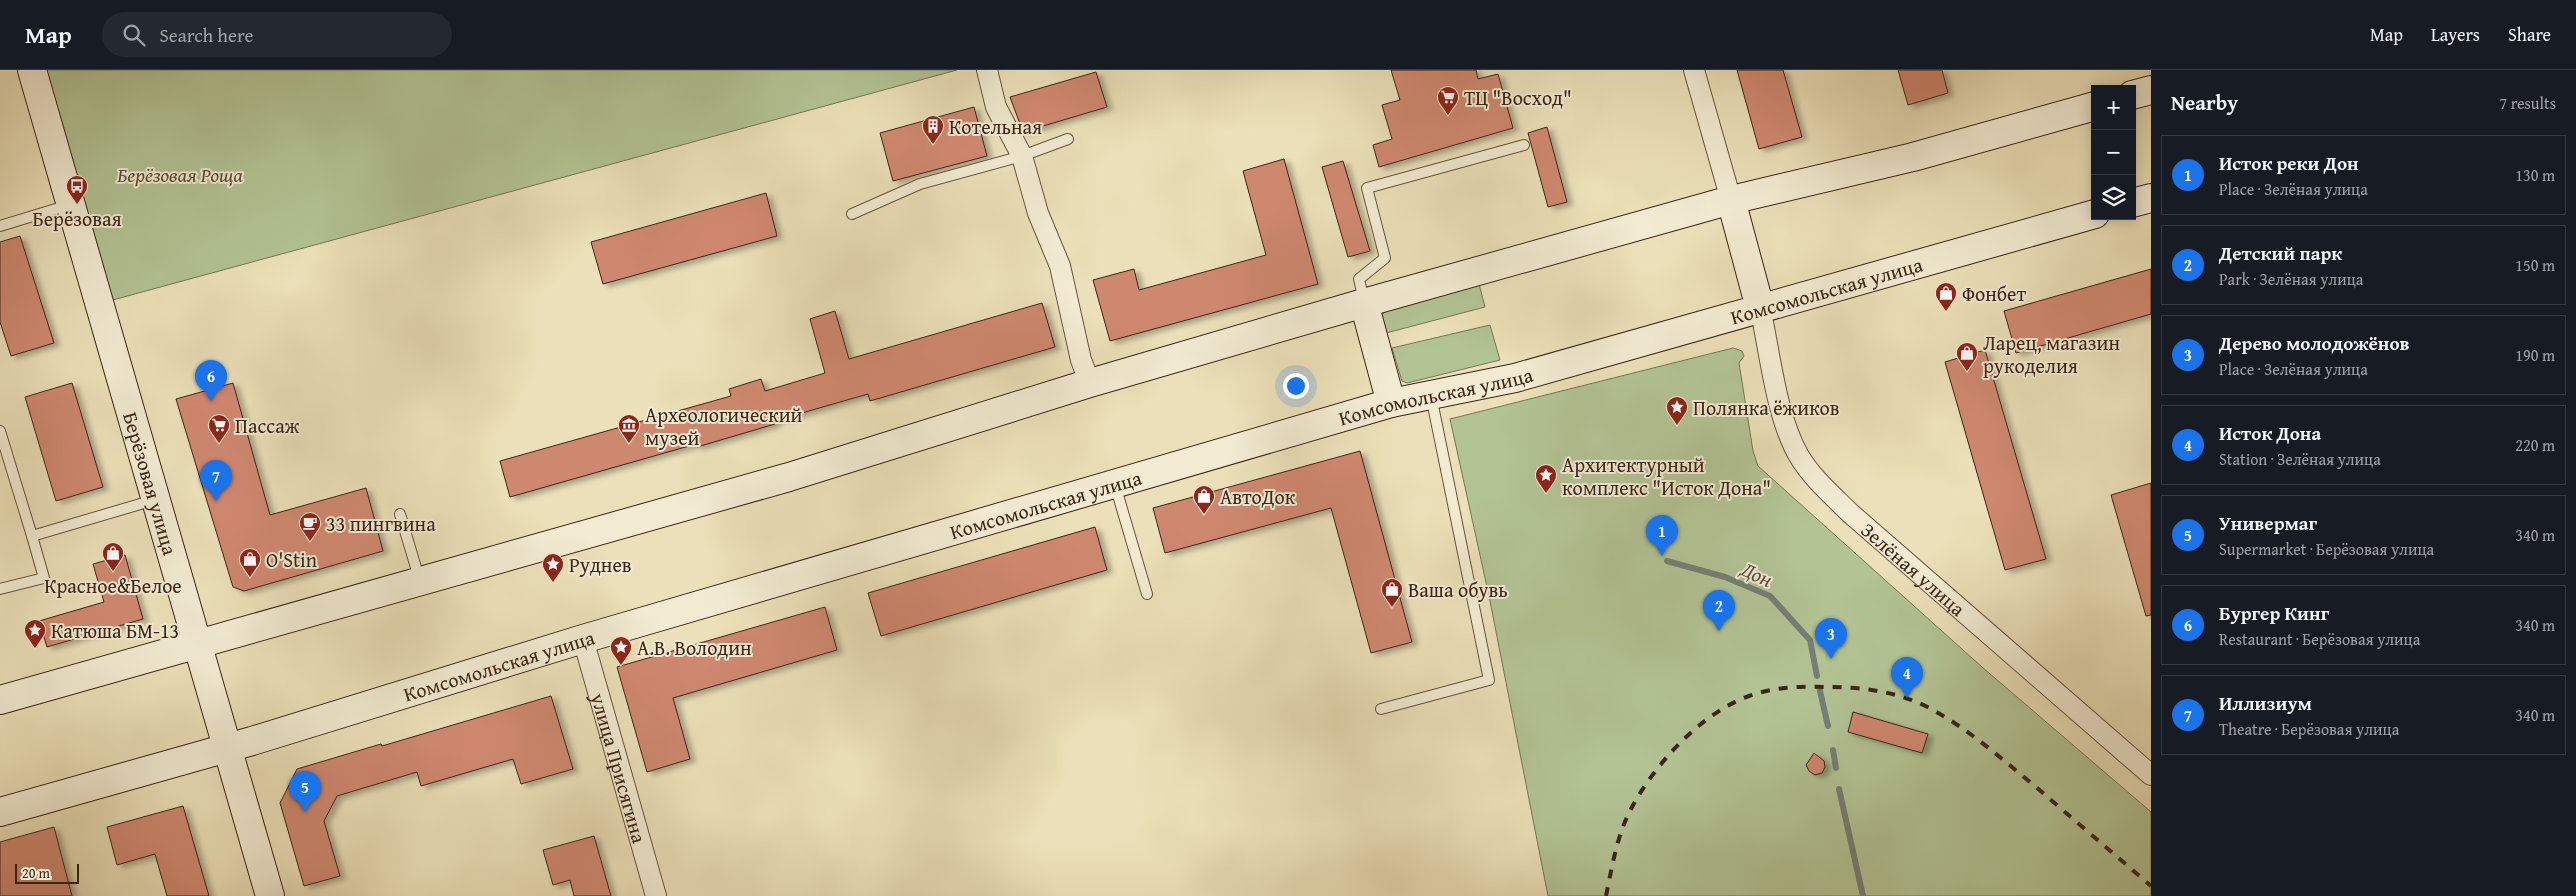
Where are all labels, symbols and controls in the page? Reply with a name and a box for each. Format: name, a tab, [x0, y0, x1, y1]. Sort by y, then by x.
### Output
search box	[102, 12, 452, 57]
text: Map	[25, 17, 72, 52]
icon: search	[120, 21, 148, 49]
text: Search here	[160, 21, 253, 49]
text: Map	[2370, 21, 2403, 48]
text: Layers	[2431, 21, 2480, 48]
text: Share	[2508, 21, 2551, 48]
place label: ТЦ "Восход"	[1464, 83, 1572, 112]
supermarket icon: ТЦ "Восход"	[1436, 85, 1460, 116]
map controls	[2091, 85, 2136, 220]
button: +	[2091, 85, 2136, 130]
text: Nearby	[2171, 87, 2238, 118]
text: 7 results	[2499, 91, 2556, 115]
place label: Котельная	[949, 112, 1042, 141]
building icon: Котельная	[921, 114, 945, 145]
button: −	[2091, 130, 2136, 175]
text: Исток реки Дон	[2219, 149, 2359, 177]
park label: Берёзовая Роща	[117, 160, 244, 189]
text: 1	[2184, 163, 2192, 187]
text: 130 m	[2515, 163, 2555, 187]
bus stop icon: Берёзовая	[65, 174, 89, 205]
button: layers	[2091, 175, 2136, 220]
text: Place · Зелёная улица	[2219, 177, 2368, 201]
place label: Берёзовая	[32, 204, 122, 233]
text: Детский парк	[2219, 239, 2342, 267]
street label: Комсомольская улица	[1727, 249, 1926, 331]
text: 2	[2184, 253, 2192, 277]
text: 150 m	[2515, 253, 2555, 277]
text: Park · Зелёная улица	[2219, 267, 2363, 291]
place label: Фонбет	[1962, 279, 2026, 308]
shop icon: Фонбет	[1934, 281, 1958, 312]
place label: Ларец, магазин рукоделия	[1983, 328, 2120, 380]
text: Дерево молодожёнов	[2219, 329, 2410, 357]
shop icon: Ларец, магазин рукоделия	[1955, 341, 1979, 372]
text: 3	[2184, 343, 2192, 367]
text: 190 m	[2515, 343, 2555, 367]
text: Place · Зелёная улица	[2219, 357, 2368, 381]
street label: Комсомольская улица	[1335, 359, 1536, 432]
pin: 6	[195, 360, 227, 401]
your location	[1283, 373, 1309, 399]
place label: Полянка ёжиков	[1693, 393, 1840, 422]
place icon: Полянка ёжиков	[1665, 395, 1689, 426]
place label: Археологический музей	[645, 400, 803, 452]
street label: Берёзовая улица	[117, 408, 186, 559]
place label: Пассаж	[235, 411, 300, 440]
supermarket icon: Пассаж	[207, 413, 231, 444]
museum icon: Археологический музей	[617, 413, 641, 444]
text: Исток Дона	[2219, 419, 2321, 447]
text: 4	[2184, 433, 2192, 457]
text: 220 m	[2515, 433, 2555, 457]
text: Station · Зелёная улица	[2219, 447, 2381, 471]
place label: Архитектурный комплекс "Исток Дона"	[1562, 450, 1771, 502]
pin: 7	[200, 460, 232, 501]
street label: Комсомольская улица	[946, 462, 1145, 546]
place icon: Архитектурный комплекс "Исток Дона"	[1534, 463, 1558, 494]
place label: АвтоДок	[1220, 482, 1296, 511]
shop icon: АвтоДок	[1192, 484, 1216, 515]
place label: 33 пингвина	[326, 509, 436, 538]
text: Универмаг	[2219, 509, 2317, 537]
cafe icon: 33 пингвина	[298, 511, 322, 542]
pin: 1	[1646, 515, 1678, 556]
street label: Зелёная улица	[1855, 515, 1973, 622]
text: 5	[2184, 523, 2192, 547]
text: 340 m	[2515, 523, 2555, 547]
text: Supermarket · Берёзовая улица	[2219, 537, 2434, 561]
shop icon: Красное&Белое	[101, 541, 125, 572]
place label: O'Stin	[266, 545, 317, 574]
shop icon: O'Stin	[238, 547, 262, 578]
place label: Руднев	[569, 550, 632, 579]
place icon: Руднев	[541, 552, 565, 583]
water label: Дон	[1735, 553, 1778, 595]
place label: Красное&Белое	[44, 571, 182, 600]
place label: Ваша обувь	[1408, 575, 1508, 604]
shop icon: Ваша обувь	[1380, 577, 1404, 608]
pin: 2	[1703, 590, 1735, 631]
text: Бургер Кинг	[2219, 599, 2329, 627]
text: 6	[2184, 613, 2192, 637]
text: 340 m	[2515, 613, 2555, 637]
place label: Катюша БМ-13	[51, 616, 179, 645]
place icon: Катюша БМ-13	[23, 618, 47, 649]
pin: 3	[1815, 618, 1847, 659]
street label: Комсомольская улица	[400, 622, 598, 708]
text: Restaurant · Берёзовая улица	[2219, 627, 2420, 651]
place label: А.В. Володин	[637, 633, 752, 662]
place icon: А.В. Володин	[609, 635, 633, 666]
pin: 4	[1891, 657, 1923, 698]
street label: улица Присягина	[584, 689, 655, 847]
text: Иллизиум	[2219, 689, 2312, 717]
text: 7	[2184, 703, 2192, 727]
text: 340 m	[2515, 703, 2555, 727]
text: Theatre · Берёзовая улица	[2219, 717, 2399, 741]
pin: 5	[289, 771, 321, 812]
scale bar	[15, 861, 79, 884]
text: 20 m	[22, 863, 50, 883]

